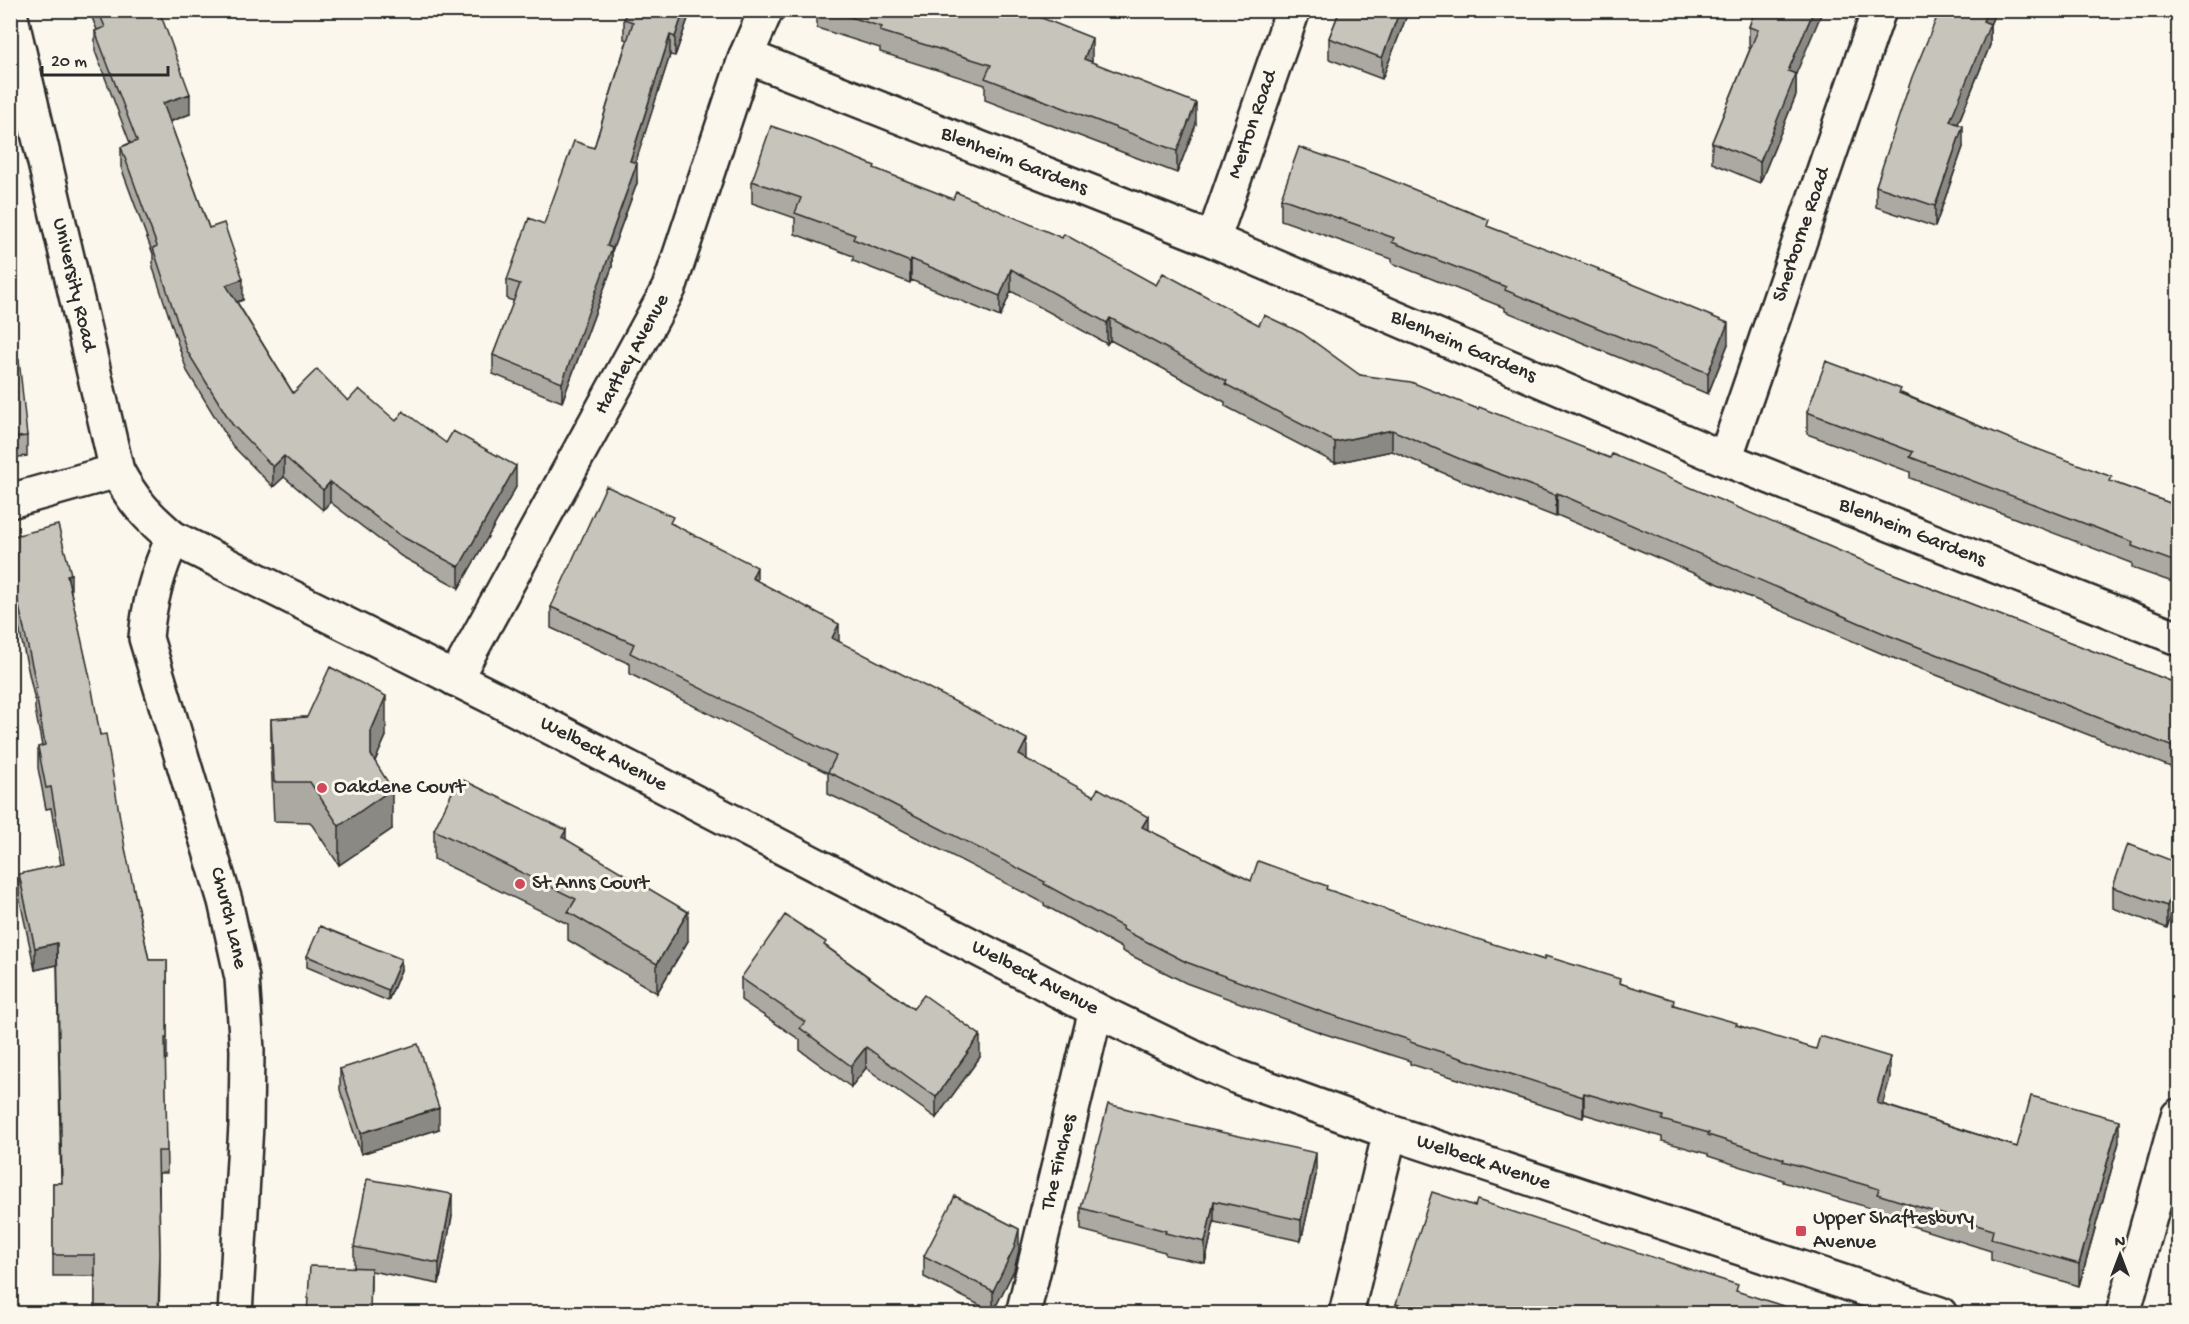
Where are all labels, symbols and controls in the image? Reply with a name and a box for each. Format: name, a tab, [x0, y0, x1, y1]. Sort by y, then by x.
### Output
scale bar	[42, 39, 168, 77]
text: 20 m	[51, 52, 87, 73]
street label: Merton Road	[1223, 66, 1284, 182]
street label: Blenheim Gardens	[936, 121, 1092, 202]
street label: Sherborne Road	[1767, 163, 1837, 305]
street label: University Road	[46, 215, 102, 356]
street label: Hartley Avenue	[590, 289, 676, 419]
street label: Blenheim Gardens	[1386, 304, 1541, 390]
street label: Blenheim Gardens	[1834, 492, 1990, 574]
street label: Welbeck Avenue	[535, 711, 672, 798]
place label: Oakdene Court	[334, 776, 467, 801]
marker: Oakdene Court	[315, 781, 329, 795]
street label: Church Lane	[203, 864, 252, 972]
place label: St Anns Court	[532, 872, 651, 897]
marker: St Anns Court	[513, 877, 527, 891]
street label: Welbeck Avenue	[967, 935, 1104, 1022]
street label: The Finches	[1036, 1111, 1083, 1214]
street label: Welbeck Avenue	[1413, 1129, 1555, 1197]
place label: Upper Shaftesbury Avenue	[1813, 1207, 1974, 1256]
marker: Upper Shaftesbury Avenue	[1794, 1224, 1808, 1238]
north arrow	[2090, 1225, 2150, 1285]
text: N	[2115, 1234, 2126, 1253]

